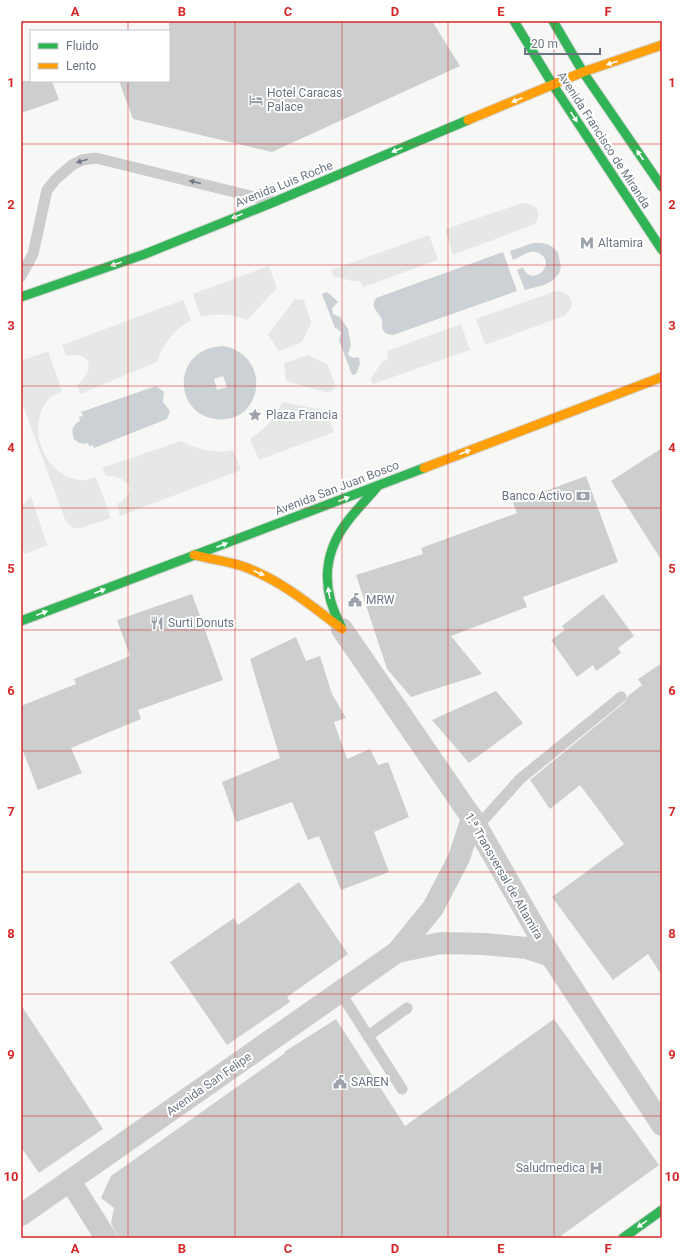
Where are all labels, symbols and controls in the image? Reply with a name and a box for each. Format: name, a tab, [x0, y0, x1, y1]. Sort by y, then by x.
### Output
text: A	[71, 4, 80, 19]
text: B	[178, 4, 186, 19]
text: C	[284, 4, 293, 19]
text: D	[391, 4, 399, 19]
text: E	[497, 4, 505, 19]
text: F	[604, 4, 612, 19]
legend	[30, 30, 170, 82]
scale bar	[525, 30, 600, 56]
text: 20 m	[531, 37, 558, 51]
text: Fluido	[66, 39, 99, 53]
text: Lento	[66, 59, 96, 73]
one-way arrow	[606, 60, 618, 66]
street label: Avenida Francisco de Miranda	[555, 69, 653, 211]
text: 1	[7, 75, 15, 90]
text: 1	[668, 75, 676, 90]
place label: Hotel Caracas Palace	[267, 86, 342, 114]
hotel icon: Hotel Caracas Palace	[248, 92, 264, 108]
one-way arrow	[511, 97, 523, 103]
one-way arrow	[571, 111, 578, 123]
one-way arrow	[392, 147, 403, 153]
one-way arrow	[636, 149, 644, 160]
one-way arrow	[76, 158, 88, 164]
street label: Avenida Luis Roche	[233, 158, 335, 210]
one-way arrow	[189, 179, 201, 185]
text: 2	[7, 197, 15, 212]
text: 2	[668, 197, 676, 212]
one-way arrow	[231, 214, 243, 220]
metro station icon: Altamira	[579, 235, 595, 251]
place label: Altamira	[598, 236, 643, 250]
one-way arrow	[110, 261, 122, 267]
text: 3	[7, 318, 15, 333]
text: 3	[668, 318, 676, 333]
place icon: Plaza Francia	[247, 407, 263, 423]
place label: Plaza Francia	[266, 408, 338, 422]
text: 4	[7, 440, 15, 455]
text: 4	[668, 440, 676, 455]
one-way arrow	[459, 449, 471, 455]
street label: Avenida San Juan Bosco	[273, 458, 401, 518]
bank icon: Banco Activo	[575, 488, 591, 504]
place label: Banco Activo	[502, 489, 572, 503]
one-way arrow	[338, 495, 350, 501]
one-way arrow	[216, 541, 228, 547]
text: 5	[7, 561, 15, 576]
text: 5	[668, 561, 676, 576]
one-way arrow	[253, 570, 264, 576]
one-way arrow	[95, 587, 107, 593]
one-way arrow	[326, 587, 332, 599]
public building icon: MRW	[347, 592, 363, 608]
place label: MRW	[366, 593, 395, 607]
one-way arrow	[37, 609, 49, 615]
restaurant icon: Surti Donuts	[149, 615, 165, 631]
place label: Surti Donuts	[168, 616, 234, 630]
text: 6	[7, 683, 15, 698]
text: 6	[668, 683, 676, 698]
text: 7	[7, 804, 15, 819]
text: 7	[668, 804, 676, 819]
street label: 1.ª Transversal de Altamira	[462, 810, 546, 942]
text: 8	[7, 926, 15, 941]
text: 8	[668, 926, 676, 941]
text: 9	[7, 1047, 15, 1062]
text: 9	[668, 1047, 676, 1062]
street label: Avenida San Felipe	[164, 1049, 254, 1119]
public building icon: SAREN	[332, 1074, 348, 1090]
place label: SAREN	[351, 1075, 389, 1089]
hospital icon: Saludmedica	[588, 1160, 604, 1176]
place label: Saludmedica	[516, 1161, 585, 1175]
text: 10	[4, 1169, 18, 1184]
text: 10	[665, 1169, 679, 1184]
one-way arrow	[637, 1220, 648, 1228]
text: A	[71, 1241, 80, 1256]
text: B	[178, 1241, 186, 1256]
text: C	[284, 1241, 293, 1256]
text: D	[391, 1241, 399, 1256]
text: E	[497, 1241, 505, 1256]
text: F	[604, 1241, 612, 1256]

